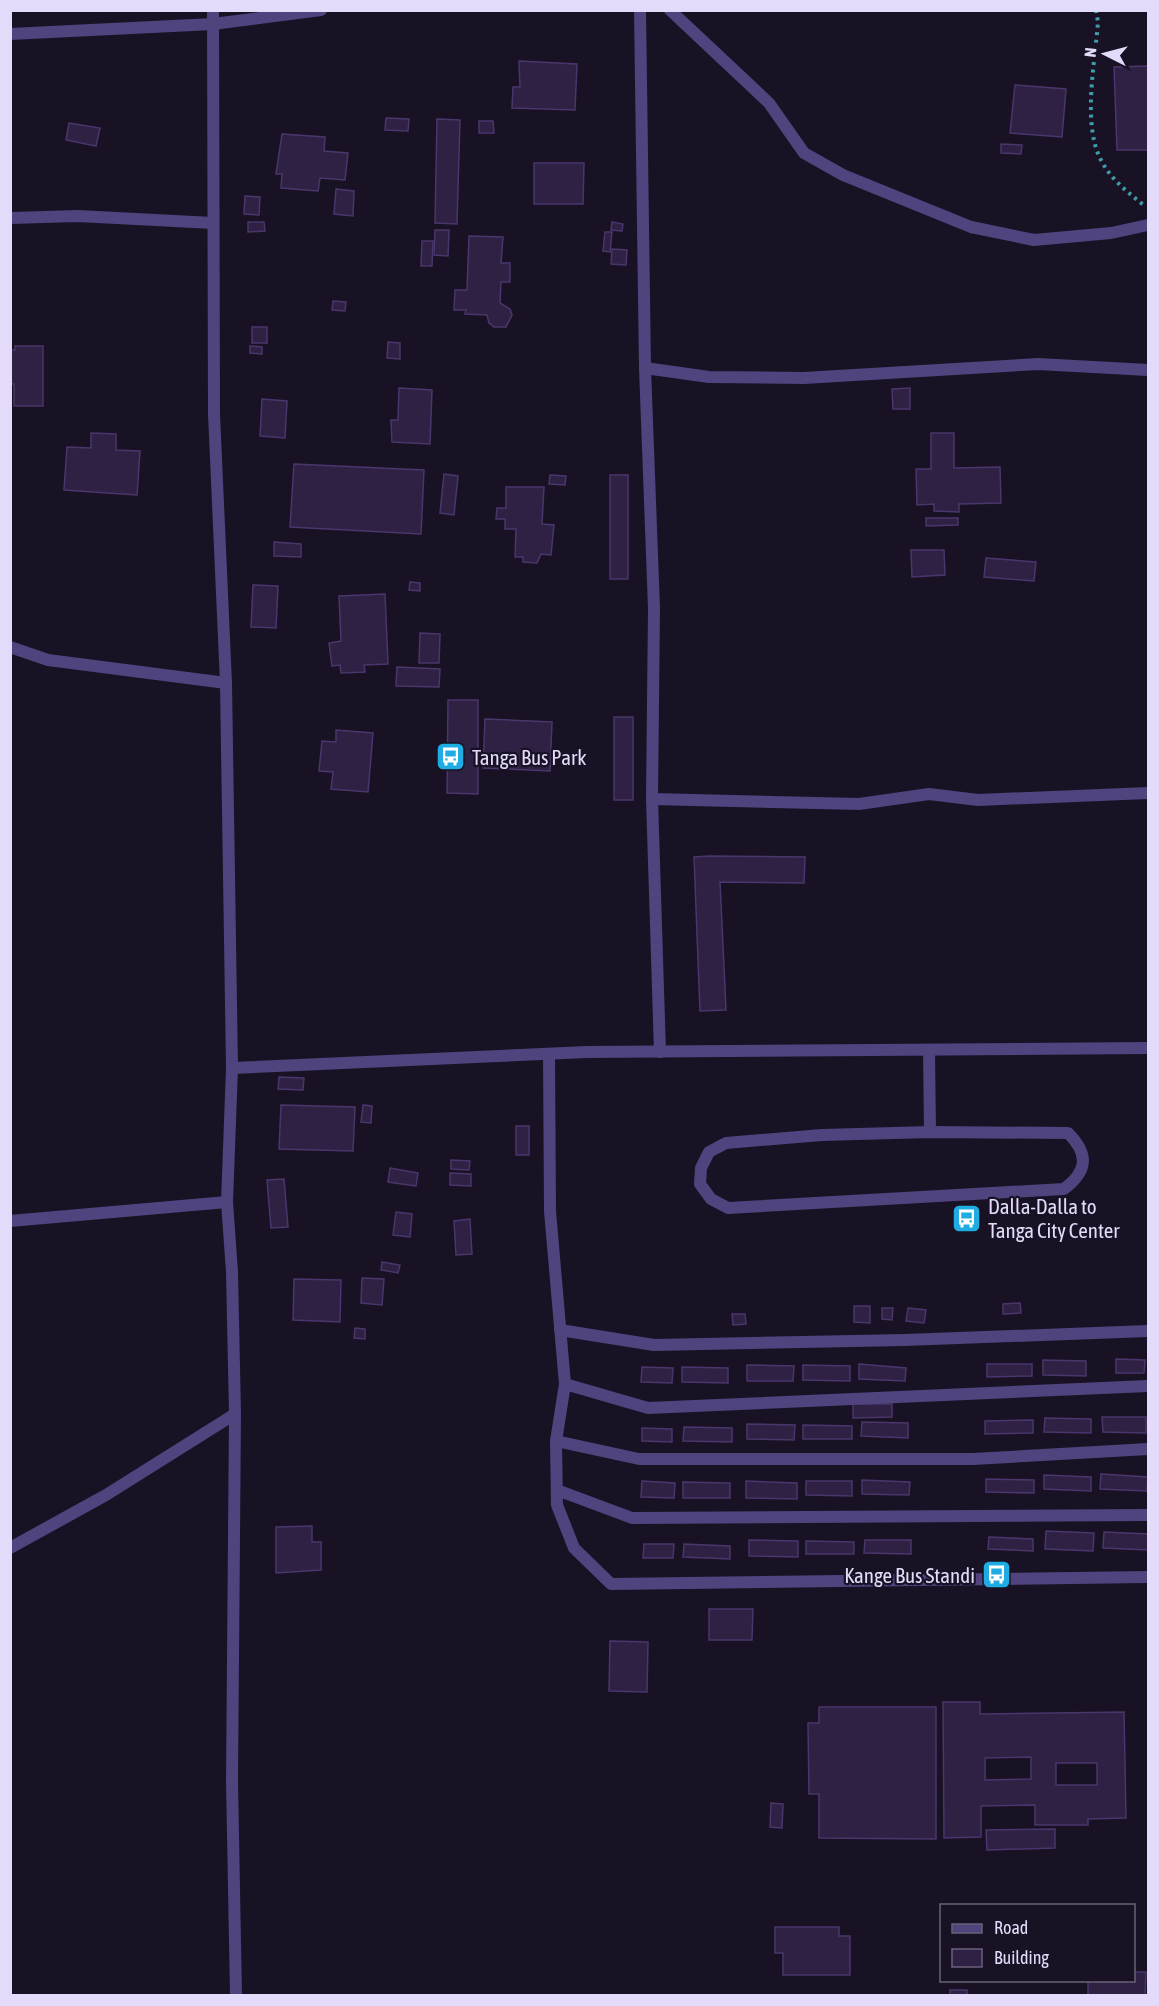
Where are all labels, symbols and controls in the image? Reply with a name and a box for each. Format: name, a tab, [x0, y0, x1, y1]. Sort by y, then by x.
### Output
north arrow	[1075, 24, 1135, 84]
text: N	[1081, 47, 1100, 58]
bus stop icon: Tanga Bus Park	[435, 741, 467, 773]
place label: Tanga Bus Park	[472, 745, 586, 769]
place label: Dalla-Dalla to Tanga City Center	[988, 1194, 1120, 1242]
bus stop icon: Dalla-Dalla to Tanga City Center	[951, 1202, 983, 1234]
bus stop icon: Kange Bus Standi	[980, 1559, 1012, 1591]
place label: Kange Bus Standi	[844, 1563, 975, 1587]
legend	[940, 1904, 1135, 1982]
text: Road	[994, 1917, 1028, 1938]
text: Building	[994, 1947, 1049, 1968]

